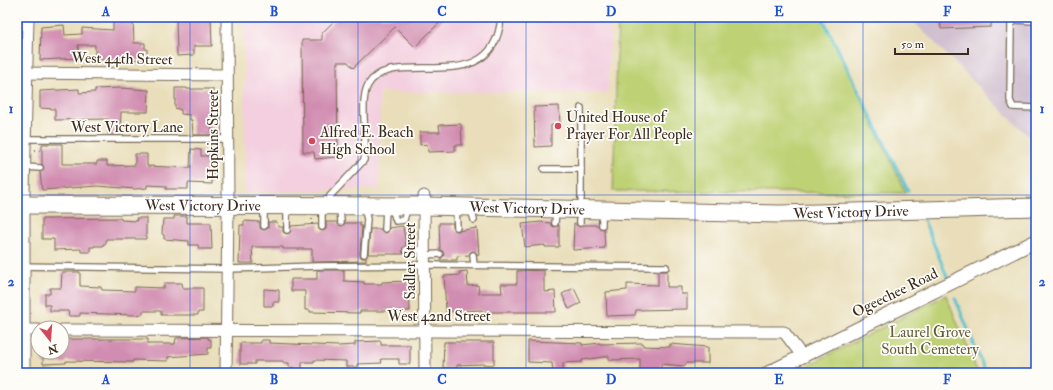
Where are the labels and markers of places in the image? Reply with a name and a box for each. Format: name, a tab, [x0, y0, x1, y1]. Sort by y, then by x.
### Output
place label: United House of Prayer For All People	[566, 108, 693, 145]
marker: United House of Prayer For All People	[553, 121, 563, 131]
place label: Alfred E. Beach High School	[319, 123, 414, 159]
marker: Alfred E. Beach High School	[307, 136, 317, 146]

